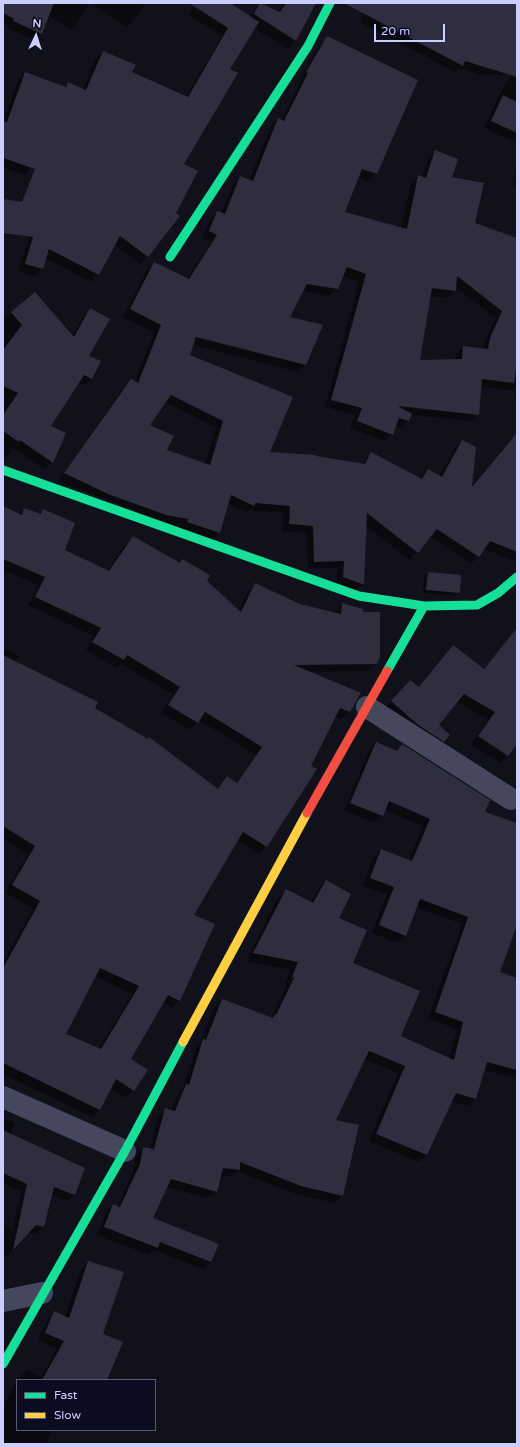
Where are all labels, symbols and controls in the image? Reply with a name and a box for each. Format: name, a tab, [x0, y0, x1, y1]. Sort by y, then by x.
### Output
north arrow	[16, 16, 56, 56]
scale bar	[376, 16, 447, 42]
text: N	[32, 17, 42, 30]
text: 20 m	[381, 24, 410, 38]
legend	[16, 1379, 156, 1431]
text: Fast	[54, 1388, 77, 1402]
text: Slow	[54, 1408, 81, 1422]

